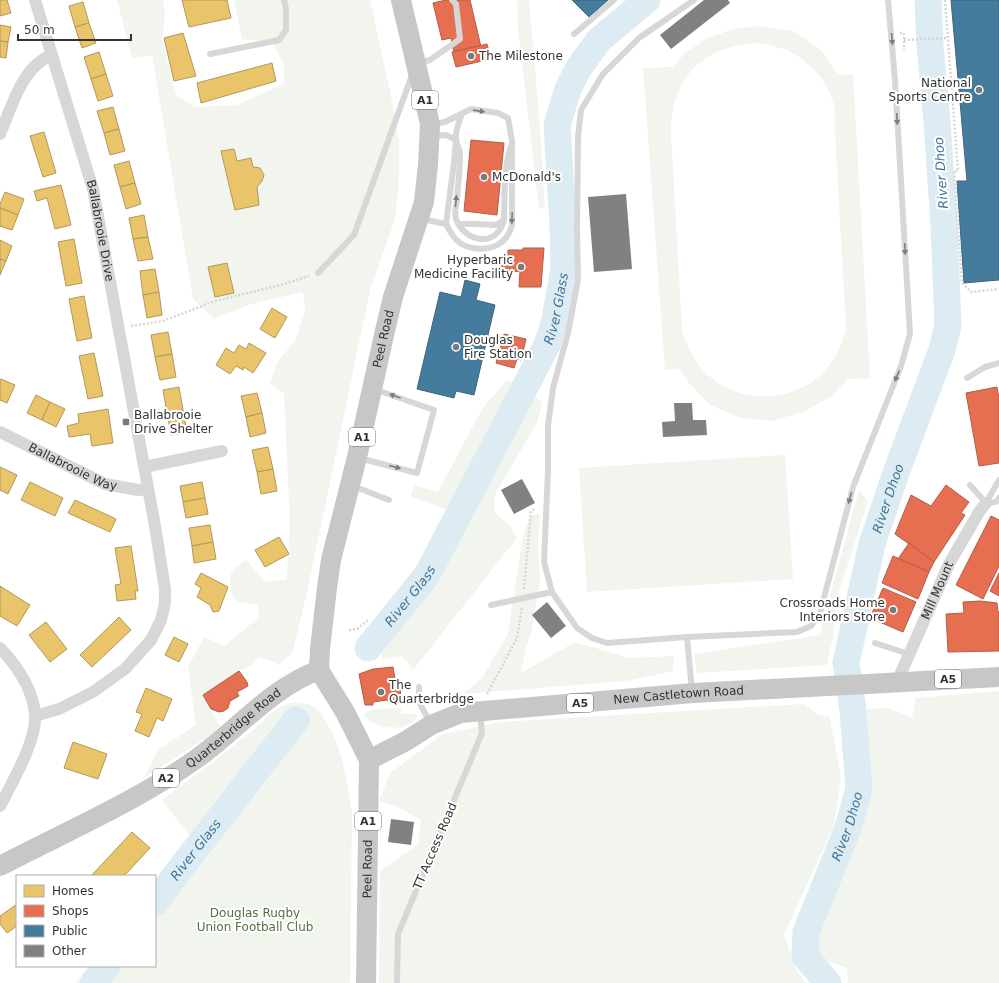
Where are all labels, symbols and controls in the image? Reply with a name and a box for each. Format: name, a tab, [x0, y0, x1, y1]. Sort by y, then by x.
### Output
scale bar	[18, 16, 131, 42]
text: 50 m	[24, 23, 55, 37]
one-way arrow	[888, 33, 895, 45]
place label: The Milestone	[478, 49, 563, 63]
marker: The Milestone	[466, 51, 476, 61]
place label: National Sports Centre	[889, 76, 971, 104]
marker: National Sports Centre	[974, 85, 984, 95]
road number: A1	[412, 91, 438, 109]
one-way arrow	[473, 108, 486, 114]
one-way arrow	[894, 113, 901, 125]
water label: River Dhoo	[931, 137, 951, 209]
place label: McDonald's	[492, 170, 561, 184]
marker: McDonald's	[479, 172, 489, 182]
street label: Ballabrooie Drive	[84, 178, 117, 283]
one-way arrow	[453, 195, 460, 207]
one-way arrow	[509, 212, 515, 225]
one-way arrow	[902, 243, 908, 256]
place label: Hyperbaric Medicine Facility	[414, 253, 513, 281]
marker: Hyperbaric Medicine Facility	[516, 262, 526, 272]
water label: River Glass	[540, 271, 571, 346]
street label: Peel Road	[370, 309, 397, 369]
place label: Douglas Fire Station	[464, 333, 532, 361]
marker: Douglas Fire Station	[451, 342, 461, 352]
one-way arrow	[894, 371, 900, 383]
one-way arrow	[388, 393, 400, 399]
place label: Ballabrooie Drive Shelter	[134, 408, 213, 436]
marker: Ballabrooie Drive Shelter	[121, 417, 131, 427]
road number: A1	[349, 428, 375, 446]
street label: Ballabrooie Way	[26, 440, 118, 493]
water label: River Dhoo	[869, 462, 906, 535]
one-way arrow	[389, 464, 401, 470]
one-way arrow	[847, 492, 853, 504]
street label: Mill Mount	[918, 559, 956, 622]
water label: River Glass	[381, 563, 438, 629]
place label: Crossroads Home Interiors Store	[780, 596, 885, 624]
marker: Crossroads Home Interiors Store	[888, 605, 898, 615]
road number: A5	[935, 670, 961, 688]
place label: The Quarterbridge	[388, 678, 474, 706]
street label: New Castletown Road	[613, 683, 744, 707]
street label: Quarterbridge Road	[183, 685, 284, 771]
marker: The Quarterbridge	[376, 687, 386, 697]
road number: A5	[567, 694, 593, 712]
road number: A2	[153, 769, 179, 787]
water label: River Dhoo	[828, 790, 865, 863]
street label: TT Access Road	[410, 800, 460, 893]
road number: A1	[355, 812, 381, 830]
water label: River Glass	[167, 816, 224, 883]
street label: Peel Road	[360, 839, 375, 899]
legend	[16, 875, 156, 967]
text: Homes	[52, 884, 94, 898]
text: Shops	[52, 904, 88, 918]
park label: Douglas Rugby Union Football Club	[197, 906, 313, 934]
text: Public	[52, 924, 88, 938]
text: Other	[52, 944, 86, 958]

